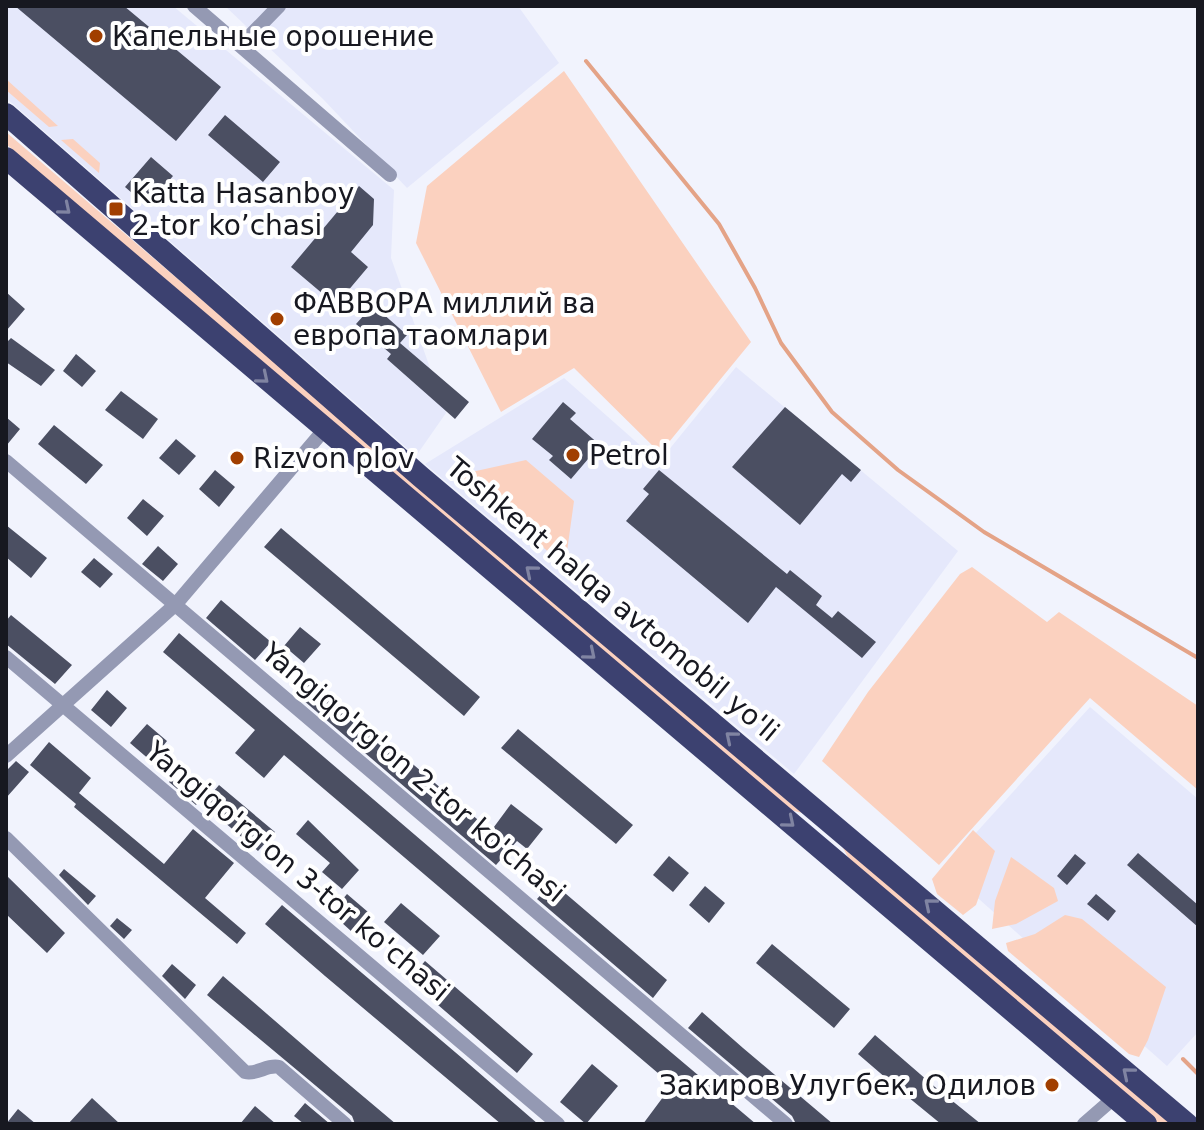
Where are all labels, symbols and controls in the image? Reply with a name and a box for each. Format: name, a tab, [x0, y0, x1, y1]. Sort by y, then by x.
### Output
place label: Капельные орошение	[112, 20, 434, 53]
marker: Капельные орошение	[87, 27, 105, 45]
place label: Katta Hasanboy 2-tor ko’chasi	[132, 177, 354, 242]
one-way arrow	[56, 199, 71, 214]
marker: Katta Hasanboy 2-tor ko’chasi	[107, 200, 125, 218]
place label: ФАВВОРА миллий ва европа таомлари	[293, 287, 596, 352]
marker: ФАВВОРА миллий ва европа таомлари	[268, 310, 286, 328]
one-way arrow	[254, 368, 269, 383]
place label: Petrol	[589, 439, 669, 472]
place label: Rizvon plov	[253, 442, 415, 475]
marker: Petrol	[564, 446, 582, 464]
marker: Rizvon plov	[228, 449, 246, 467]
street label: Toshkent halqa avtomobil yo'li	[439, 450, 786, 748]
one-way arrow	[526, 566, 540, 581]
street label: Yangiqo'rg'on 2-tor ko'chasi	[255, 635, 572, 909]
one-way arrow	[581, 644, 595, 659]
one-way arrow	[725, 732, 740, 747]
street label: Yangiqo'rg'on 3-tor ko'chasi	[139, 734, 456, 1008]
one-way arrow	[780, 812, 794, 827]
one-way arrow	[925, 899, 939, 914]
one-way arrow	[1122, 1068, 1137, 1083]
place label: Закиров Улугбек. Одилов	[659, 1069, 1036, 1102]
marker: Закиров Улугбек. Одилов	[1043, 1076, 1061, 1094]

